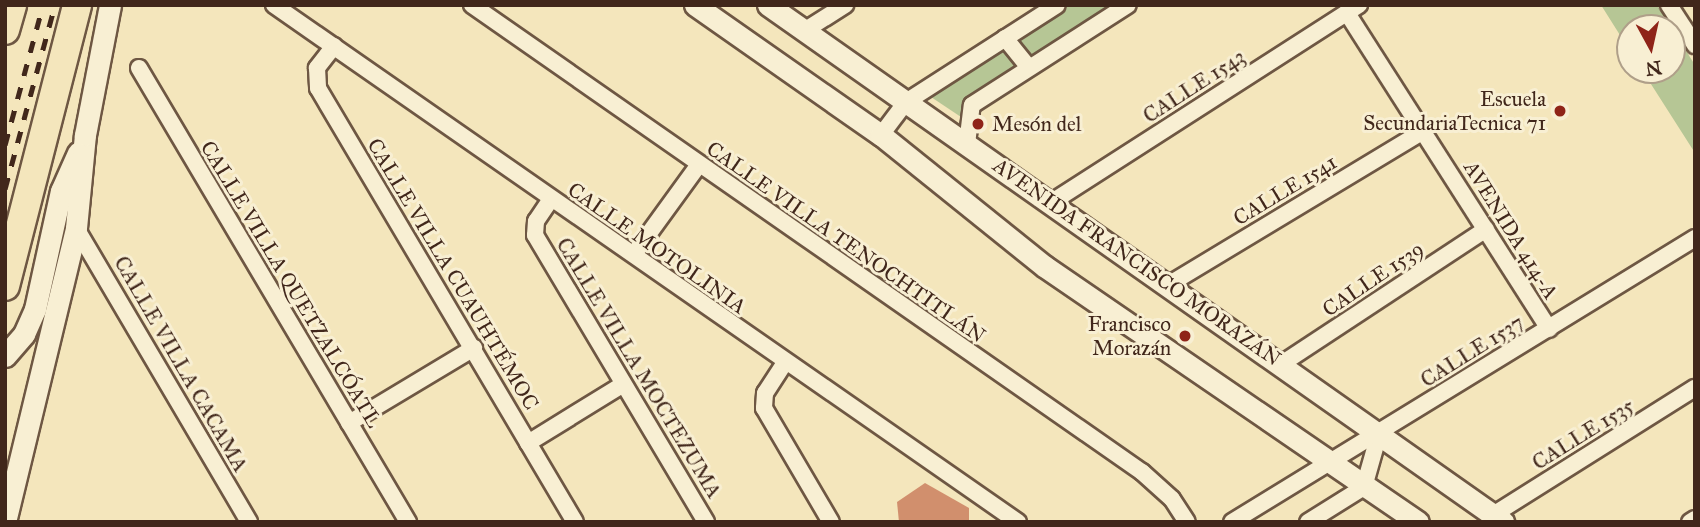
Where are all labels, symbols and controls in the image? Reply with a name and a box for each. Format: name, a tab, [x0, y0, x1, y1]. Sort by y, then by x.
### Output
north arrow	[1616, 14, 1686, 84]
street label: CALLE 1543	[1138, 44, 1250, 128]
text: N	[1644, 56, 1663, 81]
place label: Escuela SecundariaTecnica 71	[1363, 86, 1546, 136]
marker: Escuela SecundariaTecnica 71	[1552, 103, 1568, 119]
place label: Mesón del	[992, 111, 1081, 137]
marker: Mesón del	[970, 116, 986, 132]
street label: CALLE VILLA CUAUHTÉMOC	[362, 134, 544, 414]
street label: CALLE VILLA QUETZALCÓATL	[195, 136, 387, 432]
street label: CALLE VILLA TENOCHTITLÁN	[702, 136, 990, 348]
street label: CALLE 1541	[1229, 149, 1341, 231]
street label: AVENIDA FRANCISCO MORAZÁN	[988, 153, 1286, 371]
street label: AVENIDA 414-A	[1458, 156, 1564, 304]
street label: CALLE MOTOLINIA	[563, 177, 751, 319]
street label: CALLE VILLA MOCTEZUMA	[551, 233, 727, 503]
street label: CALLE 1539	[1318, 236, 1428, 322]
street label: CALLE VILLA CACAMA	[109, 252, 253, 476]
street label: CALLE 1537	[1416, 309, 1528, 393]
place label: Francisco Morazán	[1088, 311, 1171, 361]
marker: Francisco Morazán	[1177, 328, 1193, 344]
street label: CALLE 1535	[1528, 393, 1638, 475]

